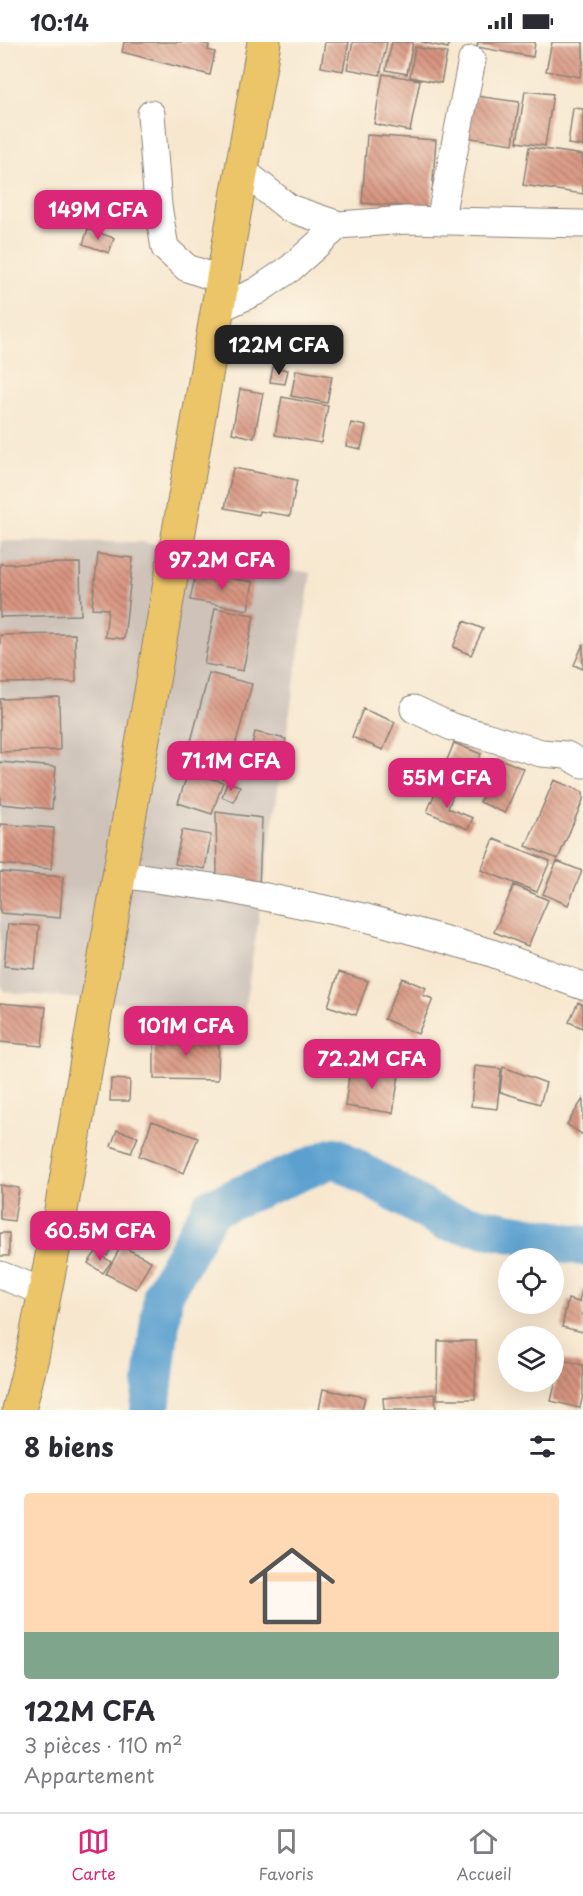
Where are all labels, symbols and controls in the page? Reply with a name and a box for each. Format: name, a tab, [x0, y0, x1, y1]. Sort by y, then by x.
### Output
text: 10:14	[30, 5, 89, 38]
pin: 149M CFA	[36, 190, 160, 241]
text: 149M CFA	[48, 194, 148, 224]
pin: 122M CFA	[217, 325, 341, 376]
text: 122M CFA	[228, 329, 330, 359]
pin: 97.2M CFA	[153, 540, 291, 591]
text: 97.2M CFA	[169, 544, 275, 574]
pin: 71.1M CFA	[162, 741, 300, 792]
text: 71.1M CFA	[181, 745, 281, 775]
pin: 55M CFA	[392, 758, 502, 809]
text: 55M CFA	[402, 762, 492, 792]
pin: 101M CFA	[124, 1006, 248, 1057]
text: 101M CFA	[138, 1010, 234, 1040]
pin: 72.2M CFA	[303, 1039, 441, 1090]
text: 72.2M CFA	[317, 1043, 427, 1073]
pin: 60.5M CFA	[31, 1211, 169, 1262]
text: 60.5M CFA	[44, 1215, 156, 1245]
map controls	[498, 1248, 564, 1392]
button: locate	[498, 1248, 564, 1314]
button: layers	[498, 1326, 564, 1392]
text: 8 biens	[24, 1427, 114, 1466]
icon: filters	[526, 1430, 559, 1463]
icon: home	[238, 1532, 346, 1640]
text: 122M CFA	[24, 1691, 156, 1730]
text: 3 pièces · 110 m²	[24, 1730, 183, 1760]
text: Appartement	[24, 1760, 154, 1790]
tab: Carte	[71, 1825, 116, 1885]
tab: Favoris	[259, 1825, 314, 1885]
tab: Accueil	[456, 1825, 512, 1885]

